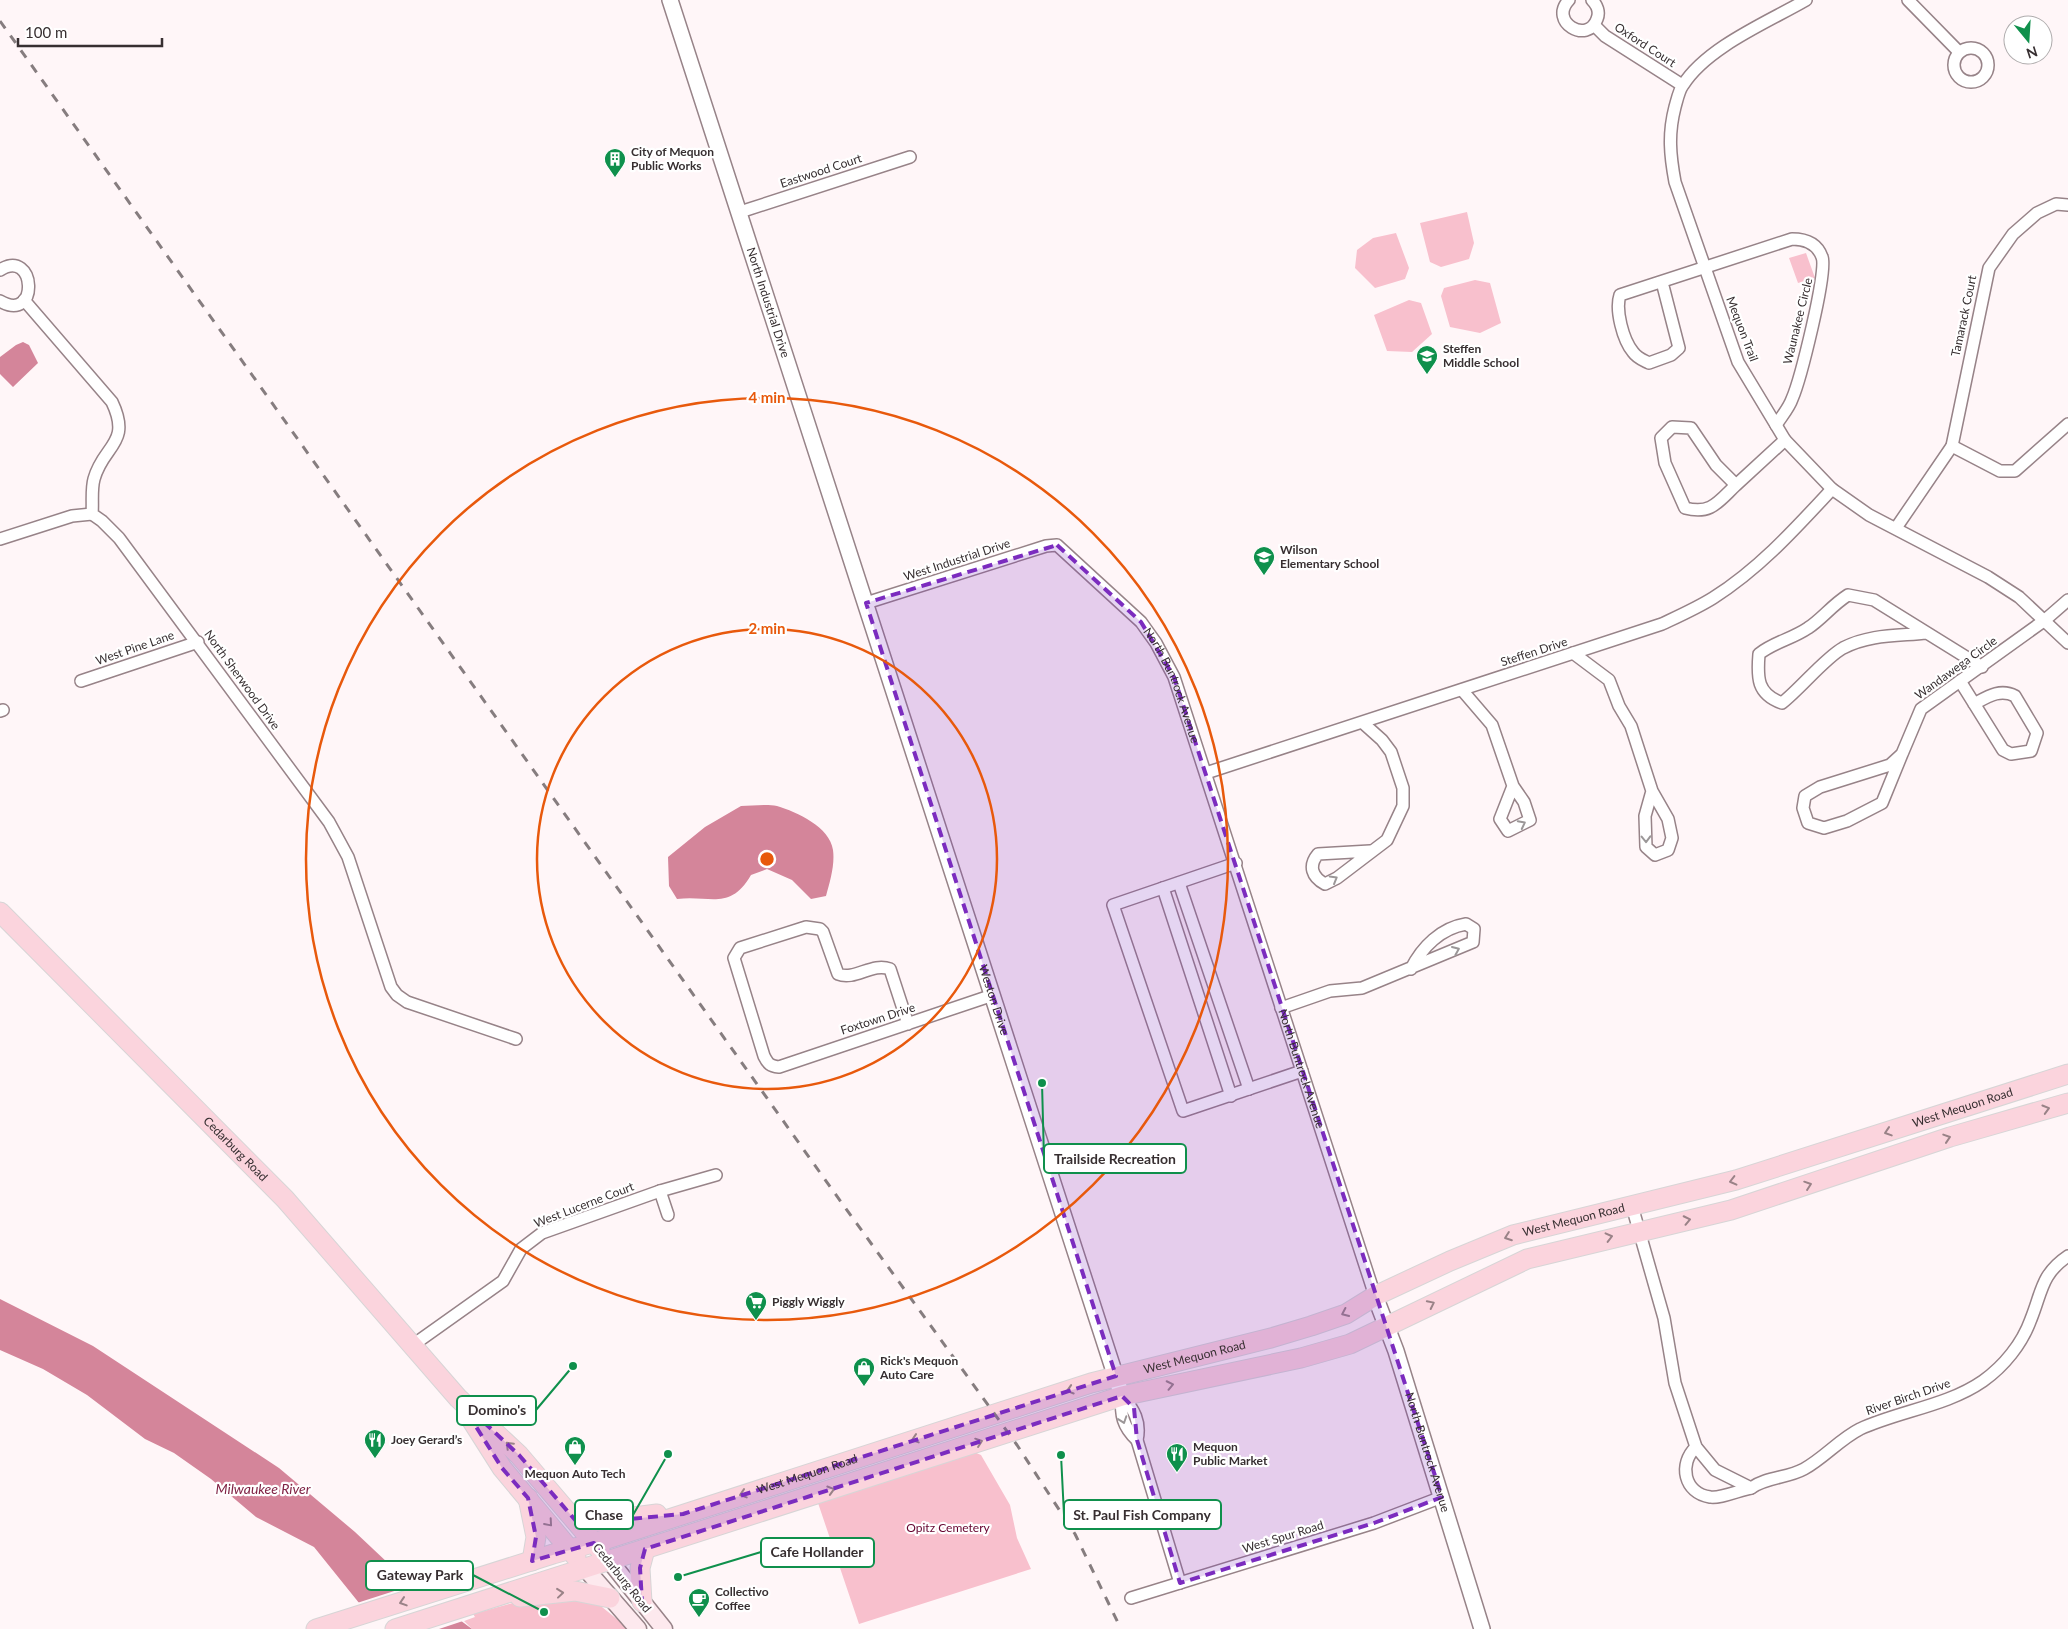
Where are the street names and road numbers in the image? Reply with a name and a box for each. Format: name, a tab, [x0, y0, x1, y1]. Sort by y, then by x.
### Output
street label: Oxford Court	[1612, 19, 1679, 70]
street label: Eastwood Court	[778, 150, 864, 191]
street label: North Industrial Drive	[744, 245, 793, 359]
street label: Tamarack Court	[1948, 273, 1980, 358]
street label: Waunakee Circle	[1780, 276, 1815, 366]
street label: Mequon Trail	[1723, 294, 1762, 364]
street label: West Industrial Drive	[902, 535, 1012, 584]
street label: North Buntrock Avenue	[1140, 625, 1203, 745]
street label: West Pine Lane	[94, 627, 176, 668]
street label: North Sherwood Drive	[201, 627, 284, 732]
street label: Wandawega Circle	[1912, 633, 2000, 702]
street label: Steffen Drive	[1499, 634, 1569, 669]
street label: Weston Drive	[976, 963, 1013, 1037]
street label: Foxtown Drive	[839, 999, 917, 1038]
street label: North Buntrock Avenue	[1275, 1007, 1328, 1130]
street label: West Mequon Road	[1910, 1084, 2015, 1130]
street label: Cedarburg Road	[200, 1113, 271, 1184]
street label: West Lucerne Court	[532, 1178, 636, 1230]
street label: West Mequon Road	[1521, 1200, 1626, 1239]
street label: West Mequon Road	[1142, 1337, 1247, 1377]
street label: River Birch Drive	[1864, 1375, 1952, 1418]
street label: North Buntrock Avenue	[1402, 1390, 1453, 1514]
street label: West Mequon Road	[755, 1451, 859, 1497]
street label: West Spur Road	[1240, 1517, 1325, 1556]
street label: Cedarburg Road	[590, 1540, 655, 1615]

